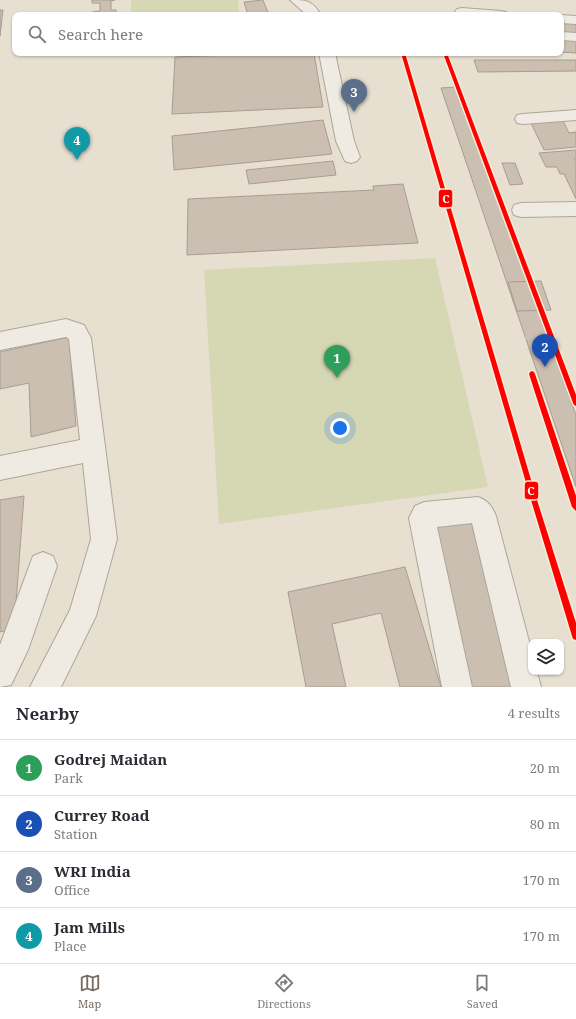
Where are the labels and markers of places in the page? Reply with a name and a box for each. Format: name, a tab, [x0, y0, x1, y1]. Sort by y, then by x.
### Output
pin: 3	[341, 79, 367, 112]
pin: 4	[64, 127, 90, 160]
pin: 2	[532, 334, 558, 367]
pin: 1	[324, 345, 350, 378]

